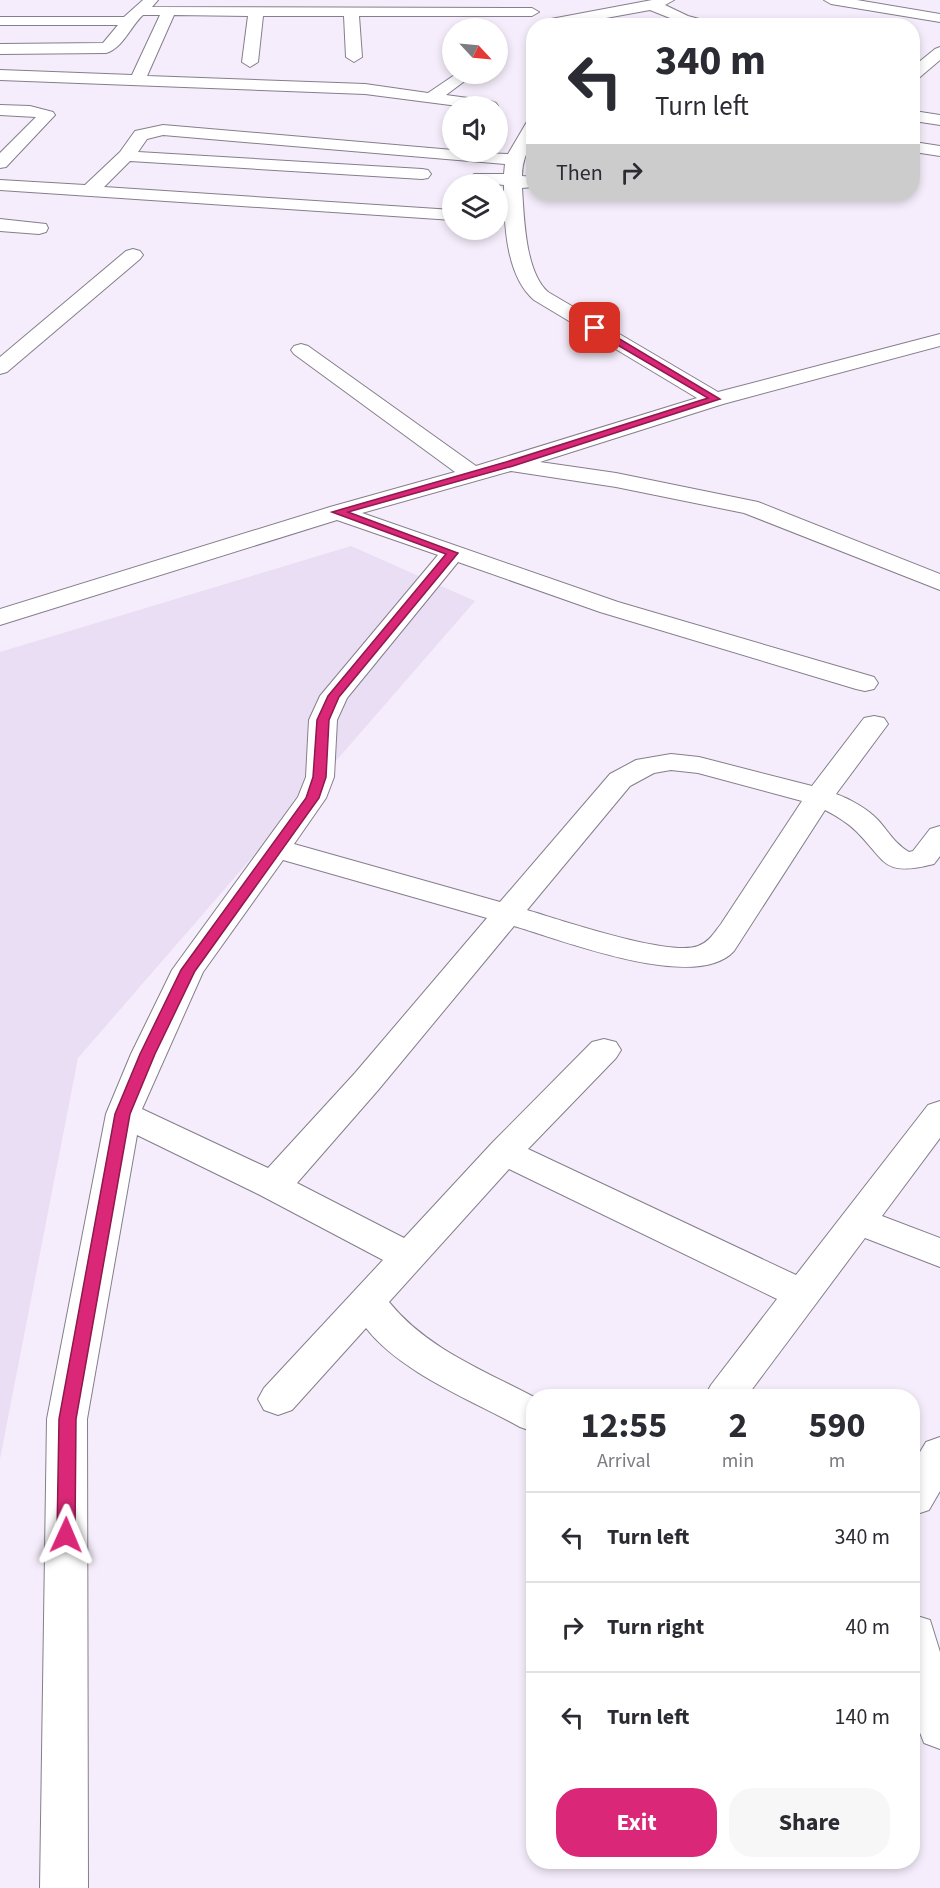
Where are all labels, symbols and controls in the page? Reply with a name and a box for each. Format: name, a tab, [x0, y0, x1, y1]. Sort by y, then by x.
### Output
north arrow	[442, 18, 508, 84]
map controls	[442, 18, 508, 240]
text: 340 m	[655, 31, 766, 91]
icon: left	[556, 42, 634, 120]
text: Turn left	[655, 87, 749, 126]
button: sound	[442, 96, 508, 162]
icon: right	[615, 156, 648, 189]
text: Then	[556, 157, 603, 189]
button: layers	[442, 174, 508, 240]
pin	[569, 302, 620, 353]
icon: arrive	[578, 311, 611, 344]
text: 12:55	[580, 1400, 667, 1451]
text: 2	[728, 1400, 747, 1451]
text: 590	[809, 1400, 866, 1451]
text: Arrival	[597, 1447, 651, 1475]
text: min	[722, 1447, 754, 1475]
text: m	[829, 1447, 845, 1475]
position arrow	[34, 1503, 98, 1567]
icon: left	[556, 1521, 589, 1554]
text: Turn left	[607, 1521, 689, 1553]
text: 340 m	[835, 1521, 890, 1553]
icon: right	[556, 1611, 589, 1644]
text: Turn right	[607, 1611, 704, 1643]
text: 40 m	[845, 1611, 890, 1643]
icon: left	[556, 1701, 589, 1734]
text: Turn left	[607, 1701, 689, 1733]
text: 140 m	[835, 1701, 890, 1733]
button: Exit	[556, 1788, 717, 1857]
button: Share	[729, 1788, 890, 1857]

